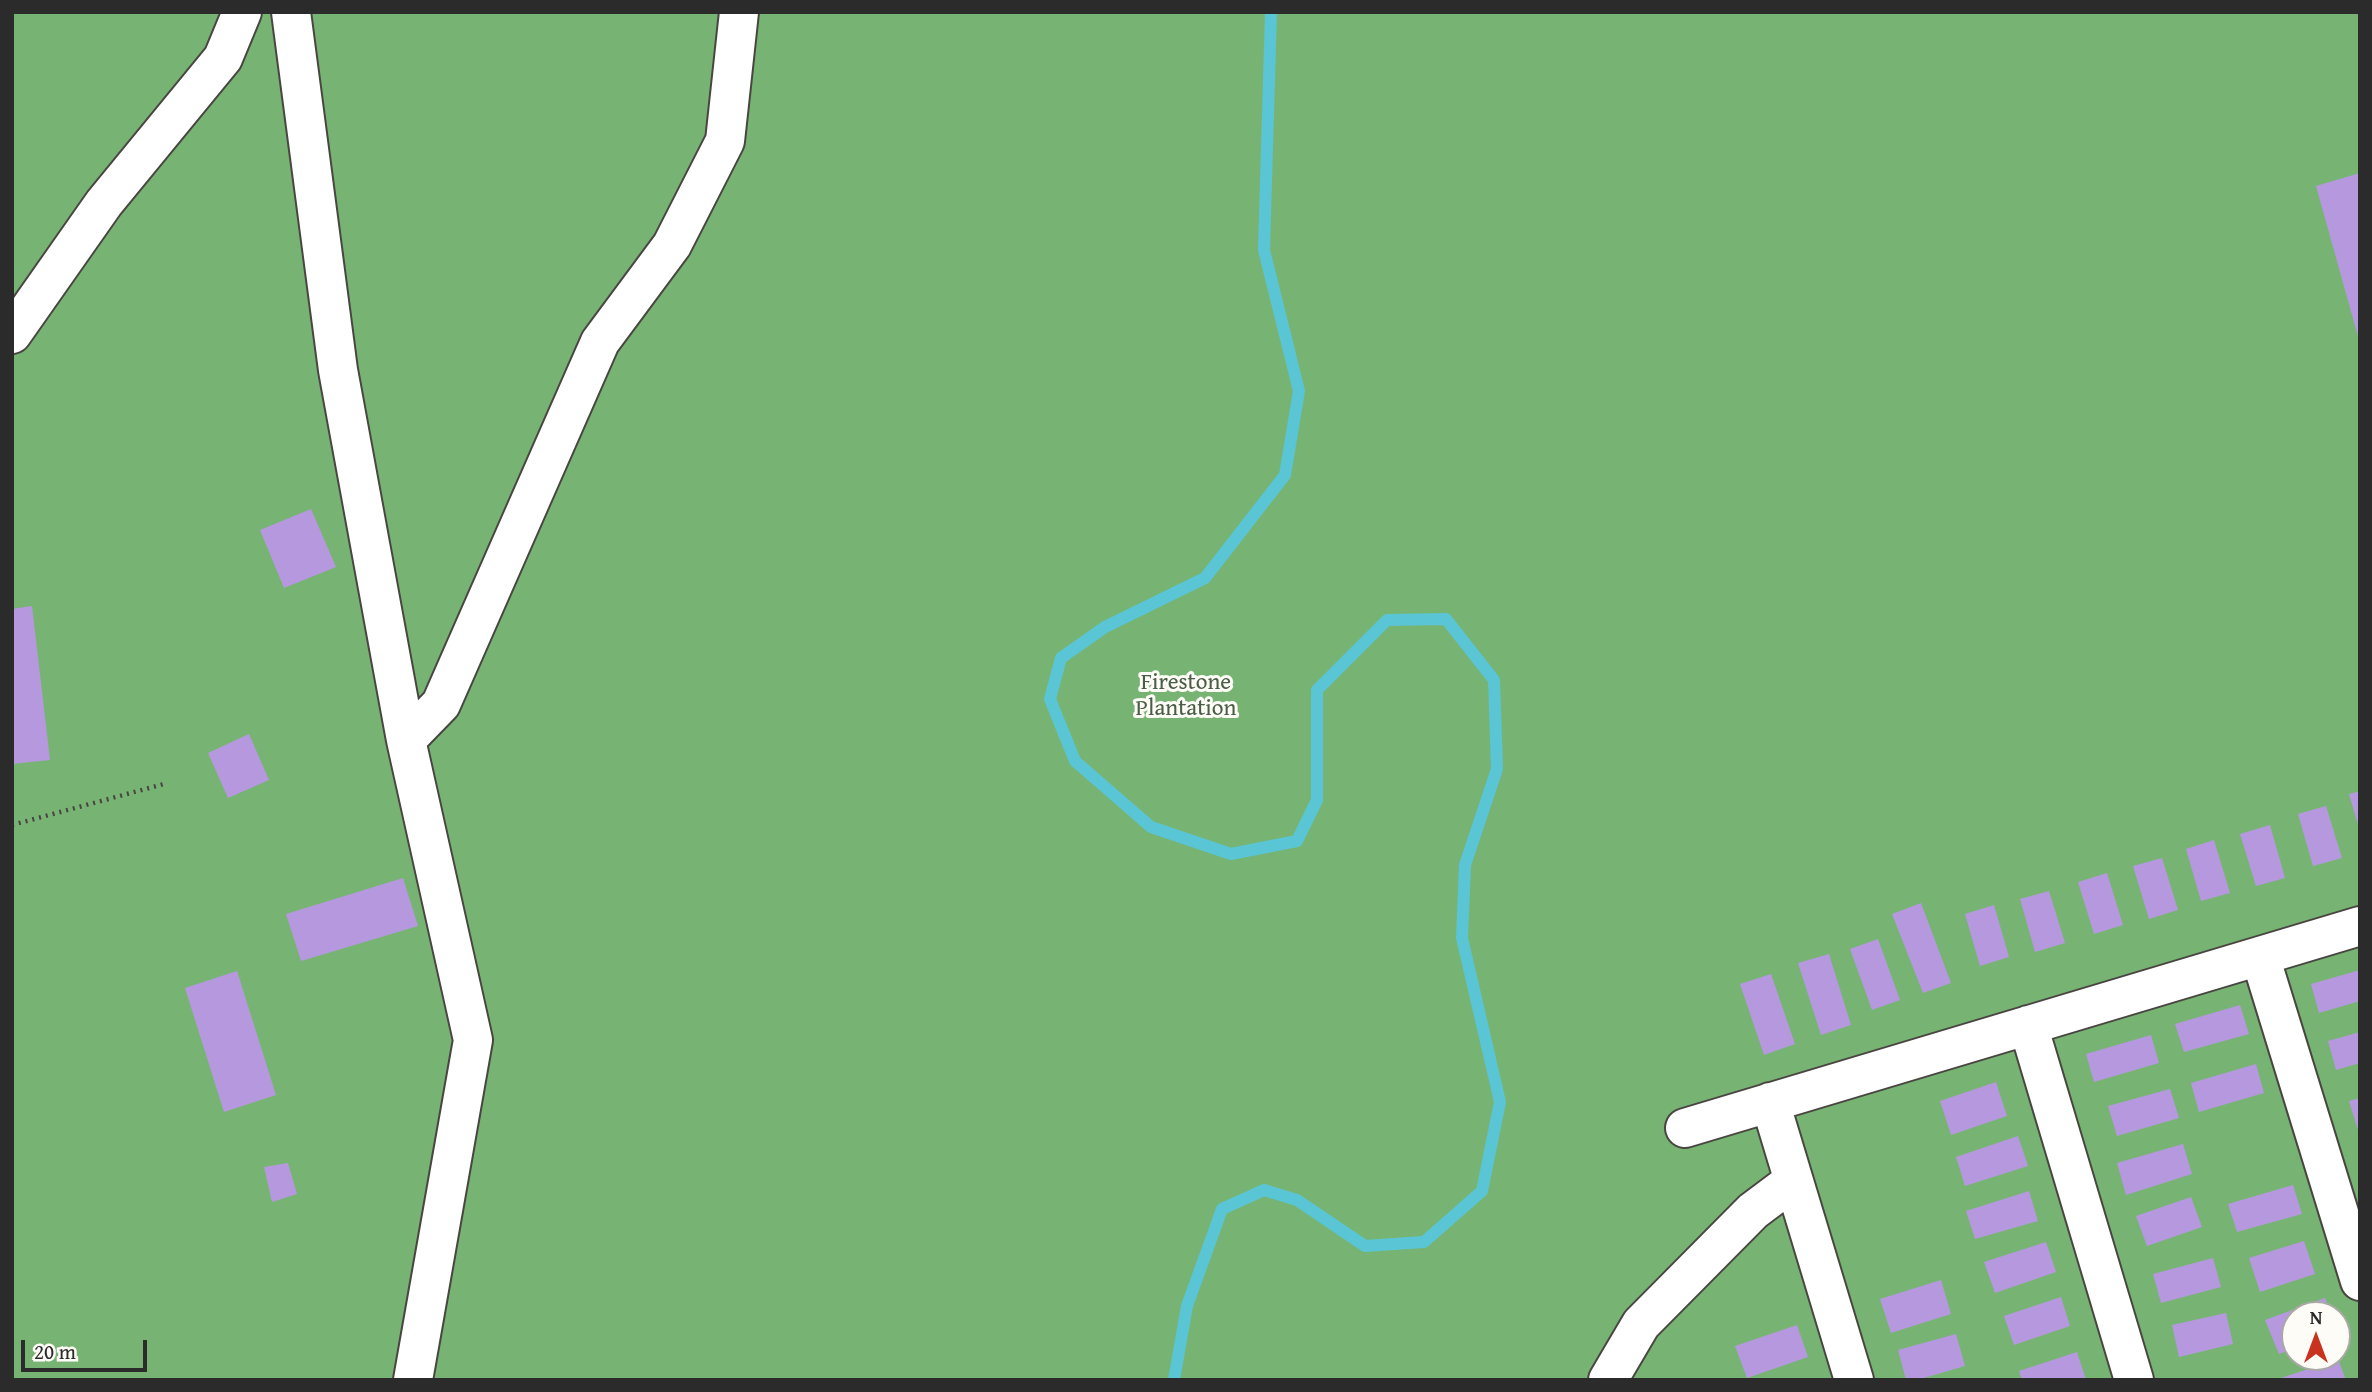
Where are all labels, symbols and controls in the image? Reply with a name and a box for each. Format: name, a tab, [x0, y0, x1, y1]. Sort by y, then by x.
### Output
park label: Firestone Plantation	[1136, 669, 1236, 723]
north arrow	[2281, 1301, 2351, 1371]
text: N	[2310, 1303, 2322, 1331]
scale bar	[24, 1326, 150, 1370]
text: 20 m	[34, 1336, 76, 1367]

